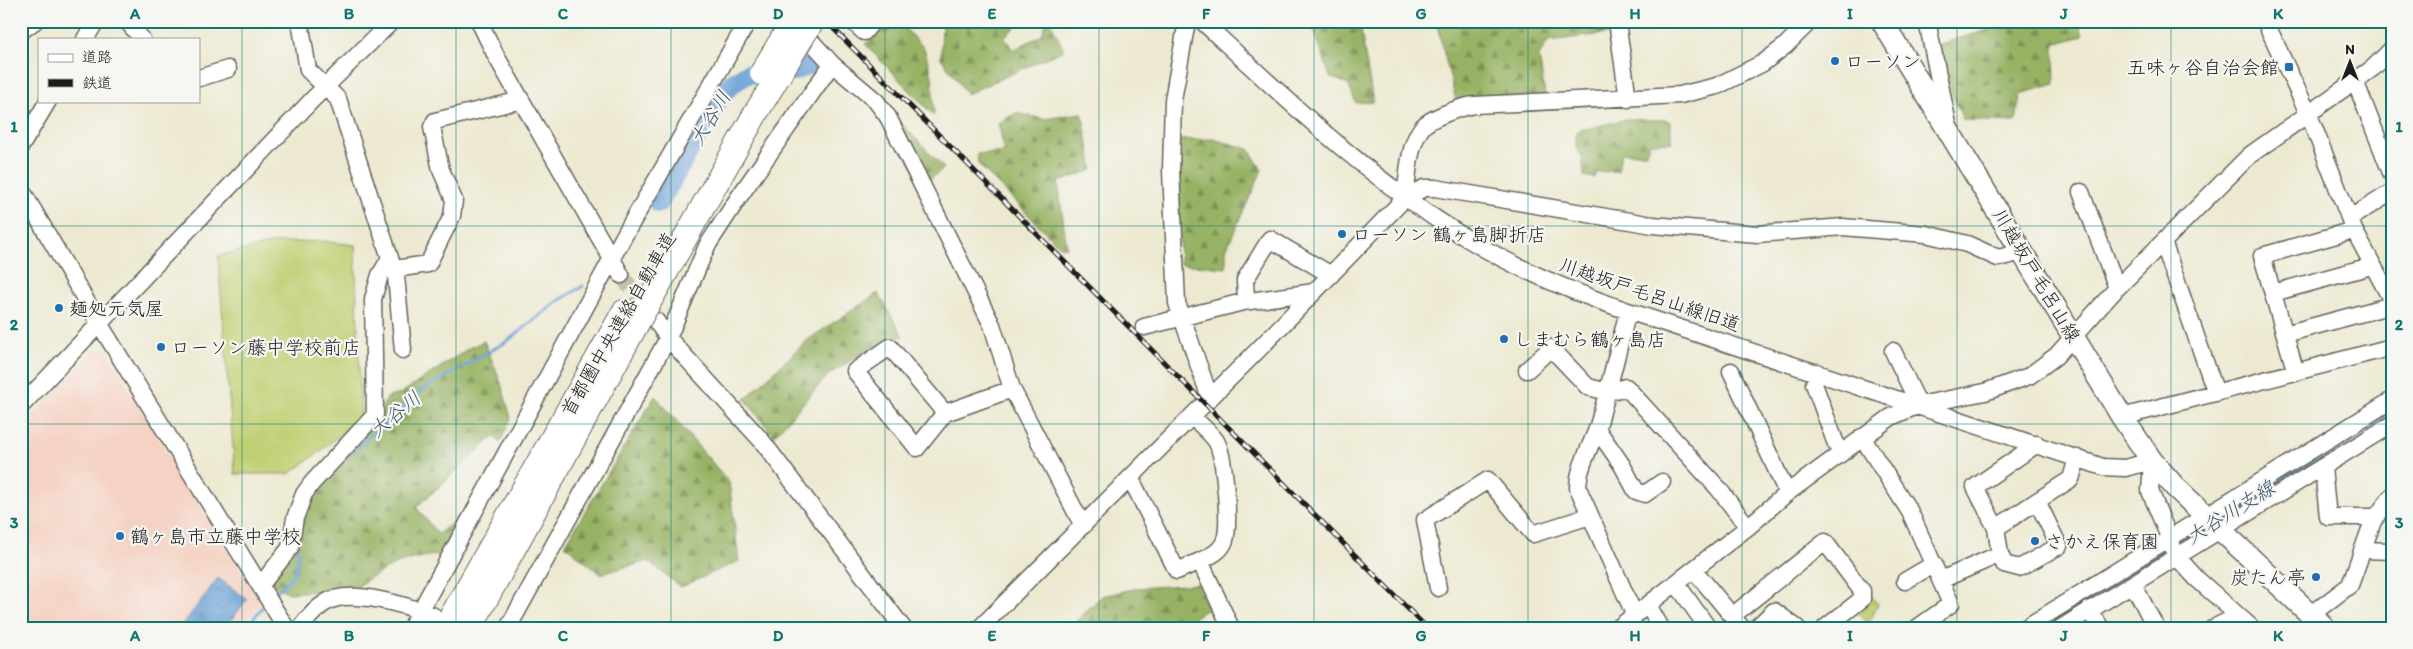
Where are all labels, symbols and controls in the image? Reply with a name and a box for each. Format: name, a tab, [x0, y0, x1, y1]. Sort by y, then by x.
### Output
text: A	[129, 4, 141, 23]
text: B	[344, 4, 355, 23]
text: C	[558, 4, 569, 23]
text: D	[773, 4, 784, 23]
text: E	[988, 4, 997, 23]
text: F	[1202, 4, 1211, 23]
text: G	[1415, 4, 1427, 23]
text: H	[1629, 4, 1641, 23]
text: I	[1847, 4, 1853, 23]
text: J	[2059, 4, 2068, 23]
text: K	[2273, 4, 2284, 23]
legend	[38, 38, 200, 102]
north arrow	[2326, 38, 2376, 88]
text: N	[2345, 41, 2355, 58]
text: 道路	[82, 48, 112, 66]
place label: ローソン	[1845, 50, 1921, 73]
marker: ローソン	[1829, 55, 1841, 67]
place label: 五味ヶ谷自治会館	[2127, 56, 2279, 79]
marker: 五味ヶ谷自治会館	[2283, 61, 2295, 73]
text: 鉄道	[82, 74, 112, 92]
water label: 大谷川	[684, 86, 736, 150]
text: 1	[10, 117, 18, 136]
text: 1	[2395, 117, 2403, 136]
street label: 川越坂戸毛呂山線	[1988, 204, 2086, 346]
place label: ローソン 鶴ヶ島脚折店	[1352, 223, 1546, 246]
street label: 首都圏中央連絡自動車道	[556, 228, 681, 421]
marker: ローソン 鶴ヶ島脚折店	[1336, 228, 1348, 240]
street label: 川越坂戸毛呂山線旧道	[1556, 253, 1743, 336]
place label: 麺処元気屋	[69, 297, 164, 320]
marker: 麺処元気屋	[53, 302, 65, 314]
text: 2	[10, 315, 19, 334]
text: 2	[2395, 315, 2404, 334]
place label: しまむら鶴ヶ島店	[1514, 328, 1666, 351]
marker: しまむら鶴ヶ島店	[1498, 333, 1510, 345]
place label: ローソン藤中学校前店	[171, 336, 361, 359]
marker: ローソン藤中学校前店	[155, 341, 167, 353]
water label: 大谷川	[364, 386, 426, 442]
water label: 大谷川支線	[2181, 475, 2280, 549]
text: 3	[10, 513, 19, 532]
text: 3	[2395, 513, 2404, 532]
place label: 鶴ヶ島市立藤中学校	[130, 525, 301, 548]
marker: 鶴ヶ島市立藤中学校	[114, 530, 126, 542]
place label: さかえ保育園	[2045, 530, 2159, 553]
marker: さかえ保育園	[2029, 535, 2041, 547]
place label: 炭たん亭	[2230, 566, 2306, 589]
marker: 炭たん亭	[2310, 571, 2322, 583]
text: A	[129, 626, 141, 645]
text: B	[344, 626, 355, 645]
text: C	[558, 626, 569, 645]
text: D	[773, 626, 784, 645]
text: E	[988, 626, 997, 645]
text: F	[1202, 626, 1211, 645]
text: G	[1415, 626, 1427, 645]
text: H	[1629, 626, 1641, 645]
text: I	[1847, 626, 1853, 645]
text: J	[2059, 626, 2068, 645]
text: K	[2273, 626, 2284, 645]

